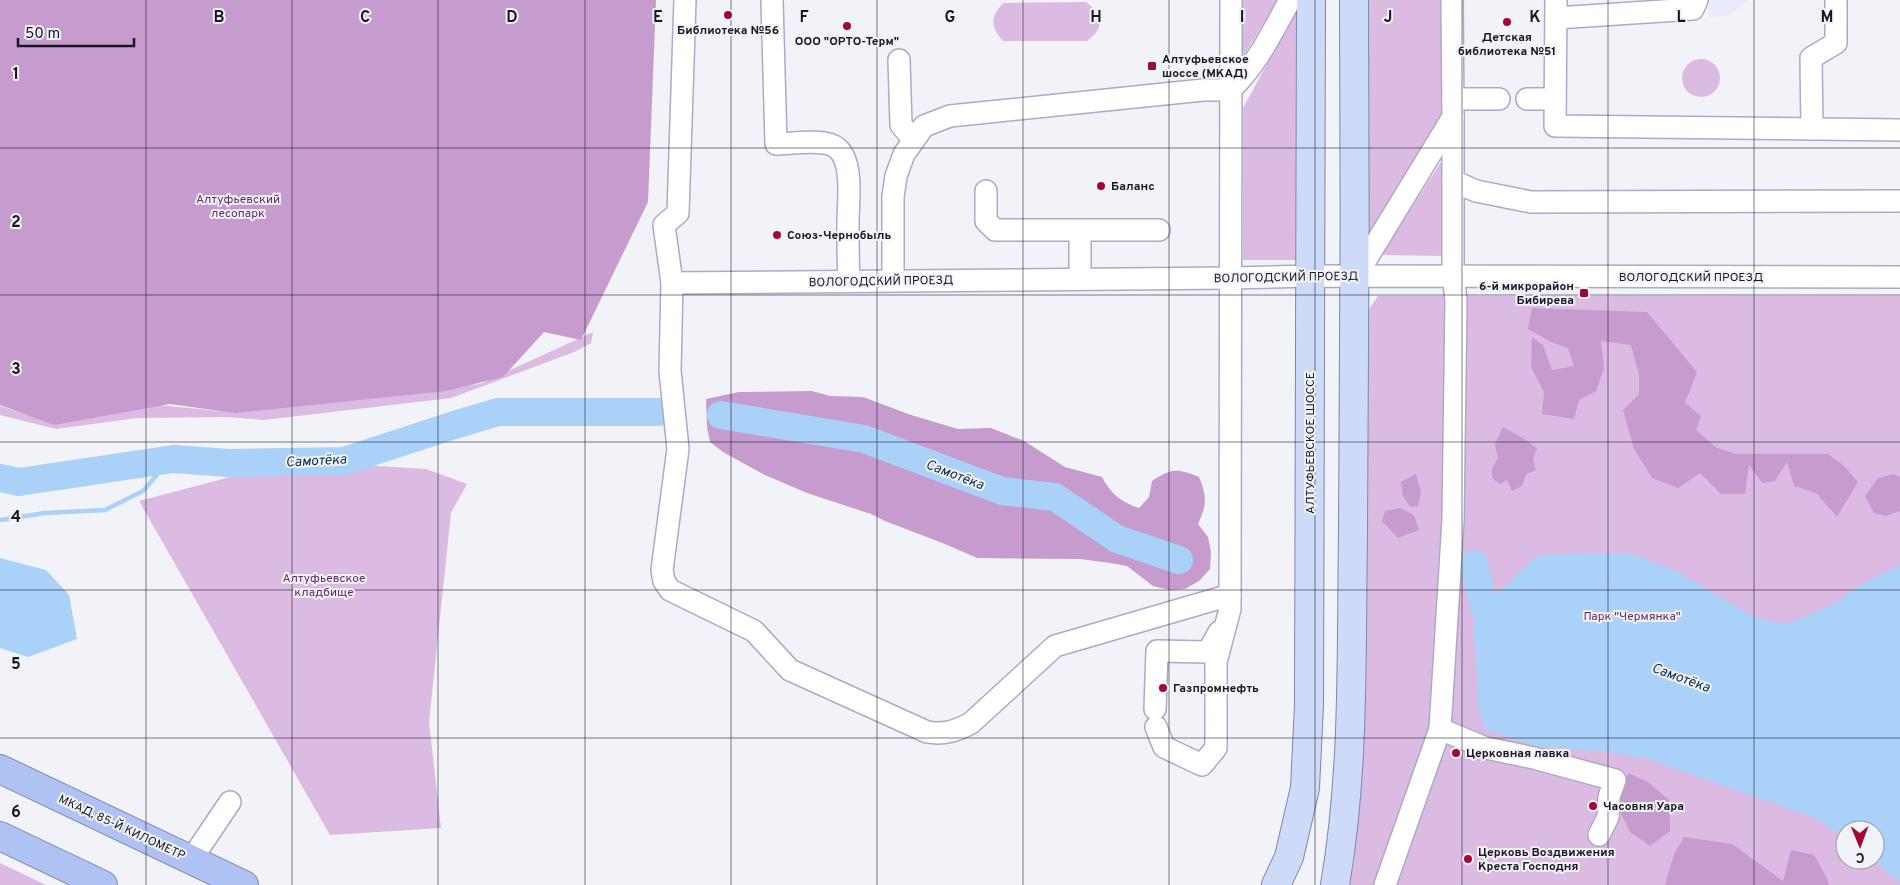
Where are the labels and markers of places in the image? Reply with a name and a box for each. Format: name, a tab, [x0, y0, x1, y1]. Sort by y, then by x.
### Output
marker: Библиотека №56	[722, 9, 734, 21]
marker: Детская библиотека №51	[1501, 16, 1513, 28]
marker: ООО "ОРТО-Терм"	[841, 20, 853, 32]
place label: Библиотека №56	[677, 23, 779, 39]
place label: Детская библиотека №51	[1458, 30, 1556, 60]
place label: ООО "ОРТО-Терм"	[795, 34, 899, 50]
place label: Алтуфьевское шоссе (МКАД)	[1162, 52, 1249, 82]
marker: Алтуфьевское шоссе (МКАД)	[1146, 60, 1158, 72]
place label: Баланс	[1111, 179, 1155, 195]
marker: Баланс	[1095, 180, 1107, 192]
place label: Союз-Чернобыль	[787, 228, 891, 244]
marker: Союз-Чернобыль	[771, 229, 783, 241]
place label: 6-й микрорайон Бибирева	[1479, 279, 1574, 309]
marker: 6-й микрорайон Бибирева	[1578, 287, 1590, 299]
place label: Газпромнефть	[1173, 681, 1259, 697]
marker: Газпромнефть	[1157, 682, 1169, 694]
place label: Церковная лавка	[1466, 746, 1569, 762]
marker: Церковная лавка	[1450, 747, 1462, 759]
place label: Часовня Уара	[1603, 799, 1684, 815]
marker: Часовня Уара	[1587, 800, 1599, 812]
place label: Церковь Воздвижения Креста Господня	[1478, 845, 1615, 875]
marker: Церковь Воздвижения Креста Господня	[1462, 853, 1474, 865]

